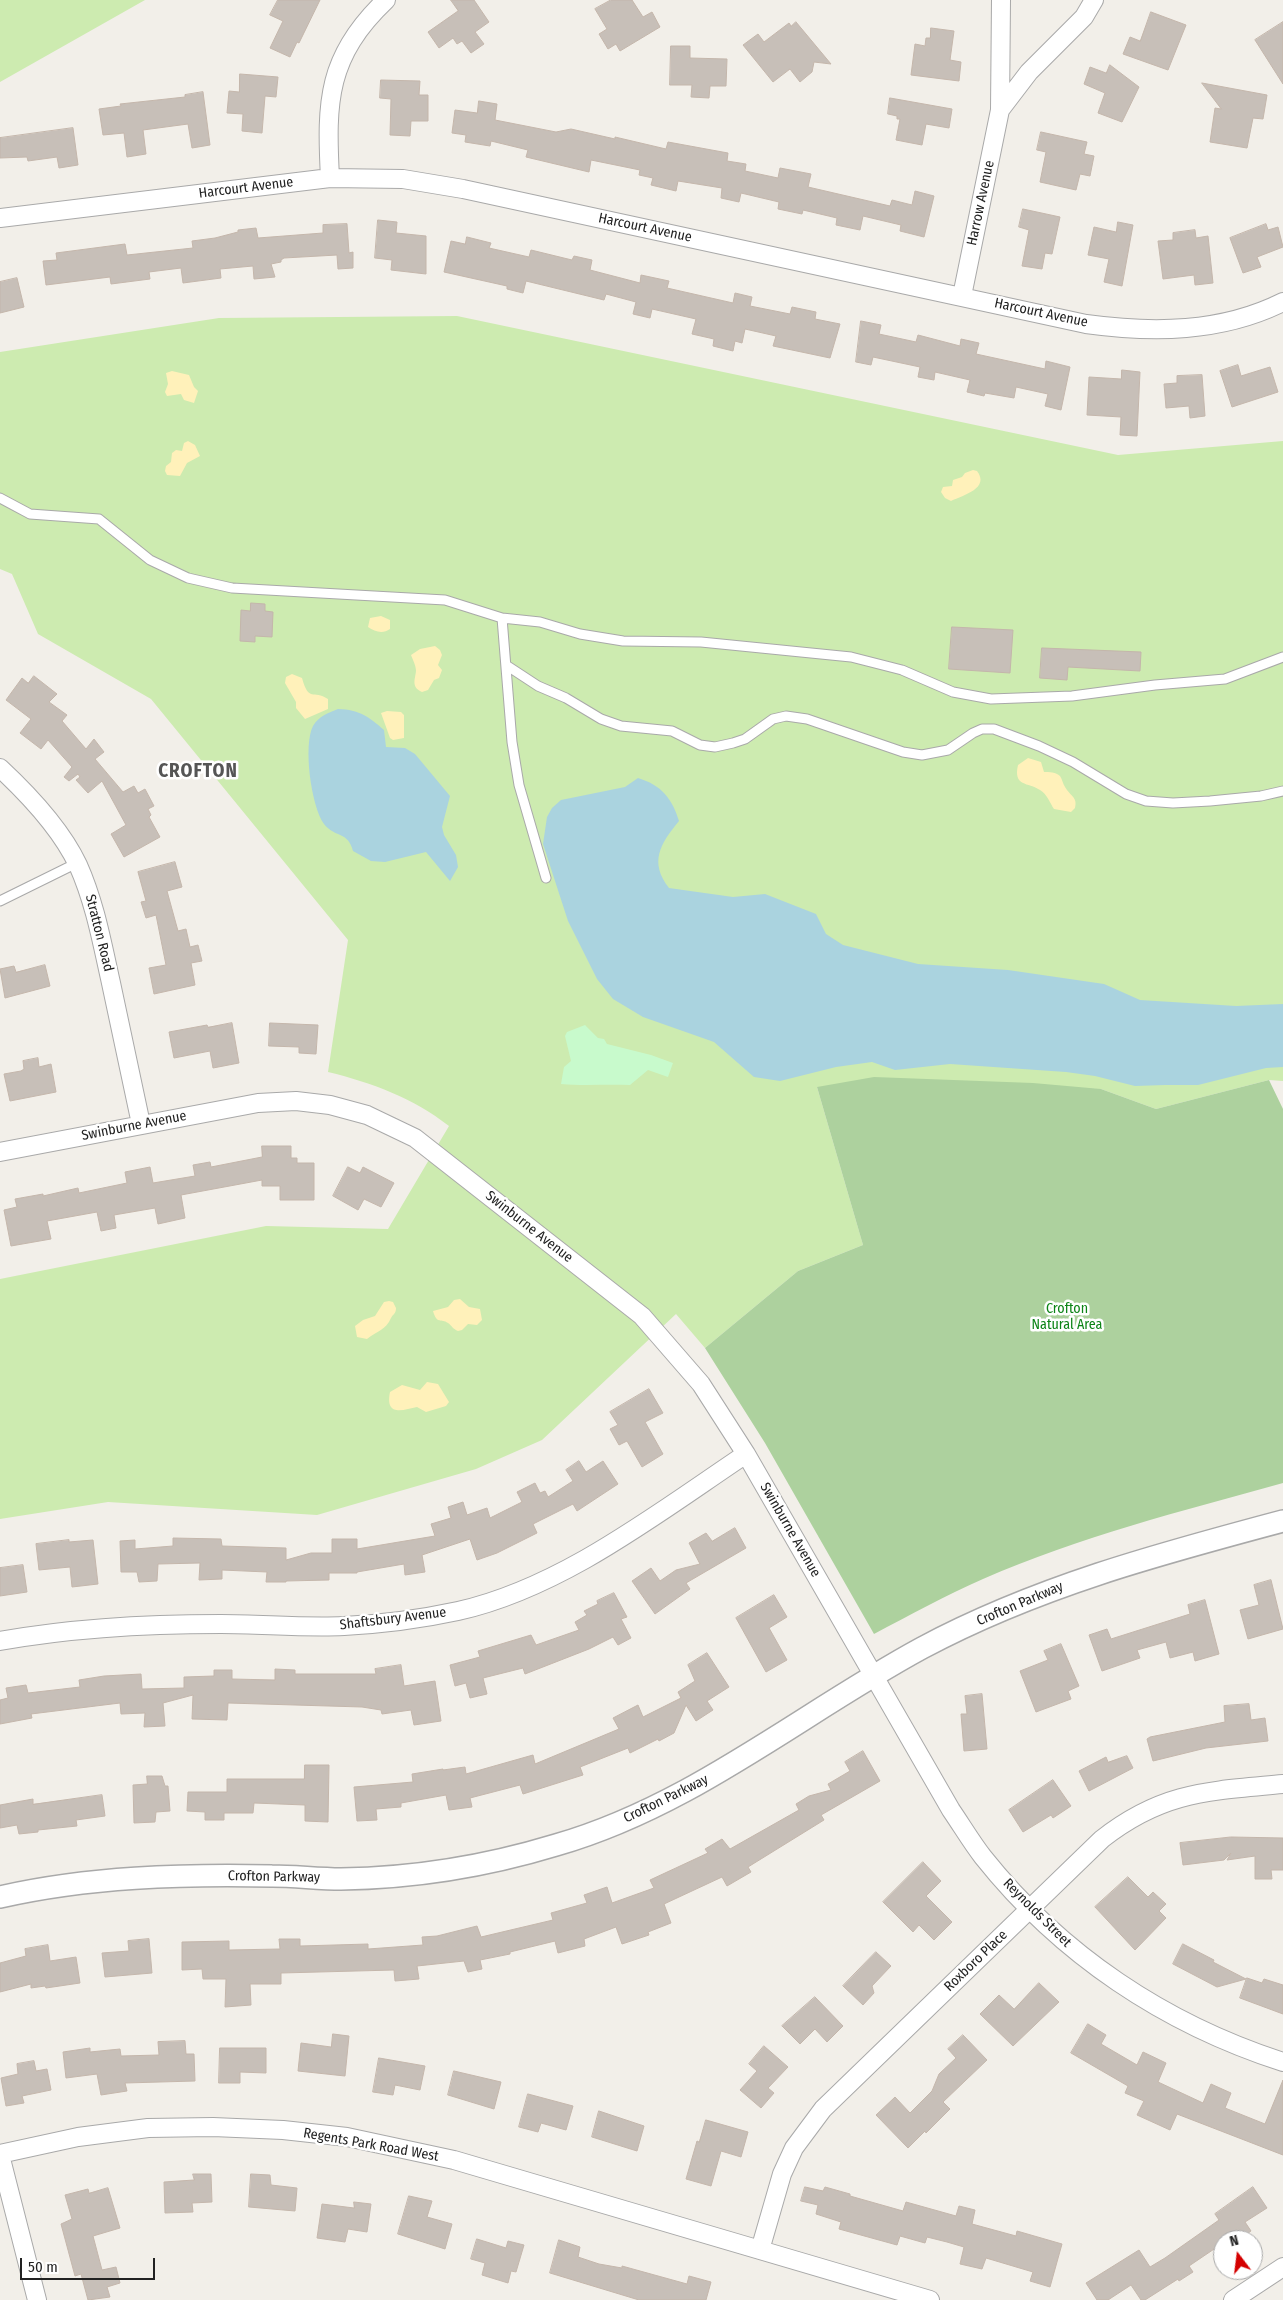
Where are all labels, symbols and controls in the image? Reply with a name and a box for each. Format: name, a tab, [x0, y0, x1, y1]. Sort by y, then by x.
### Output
street label: Harrow Avenue	[964, 159, 998, 247]
street label: Harcourt Avenue	[198, 174, 294, 202]
street label: Harcourt Avenue	[597, 210, 693, 246]
street label: Harcourt Avenue	[993, 295, 1089, 331]
district label: CROFTON	[157, 761, 239, 783]
street label: Stratton Road	[81, 893, 117, 973]
street label: Swinburne Avenue	[80, 1108, 188, 1144]
street label: Swinburne Avenue	[482, 1188, 576, 1266]
park label: Crofton Natural Area	[1032, 1301, 1102, 1334]
street label: Swinburne Avenue	[756, 1480, 824, 1580]
street label: Crofton Parkway	[974, 1578, 1066, 1630]
street label: Shaftsbury Avenue	[339, 1604, 447, 1634]
street label: Crofton Parkway	[621, 1771, 711, 1827]
street label: Crofton Parkway	[228, 1868, 320, 1886]
street label: Reynolds Street	[999, 1875, 1075, 1951]
street label: Roxboro Place	[941, 1927, 1011, 1995]
street label: Regents Park Road West	[302, 2125, 440, 2165]
north arrow	[1213, 2230, 1263, 2280]
text: N	[1228, 2232, 1240, 2250]
scale bar	[22, 2248, 158, 2280]
text: 50 m	[28, 2258, 58, 2276]

